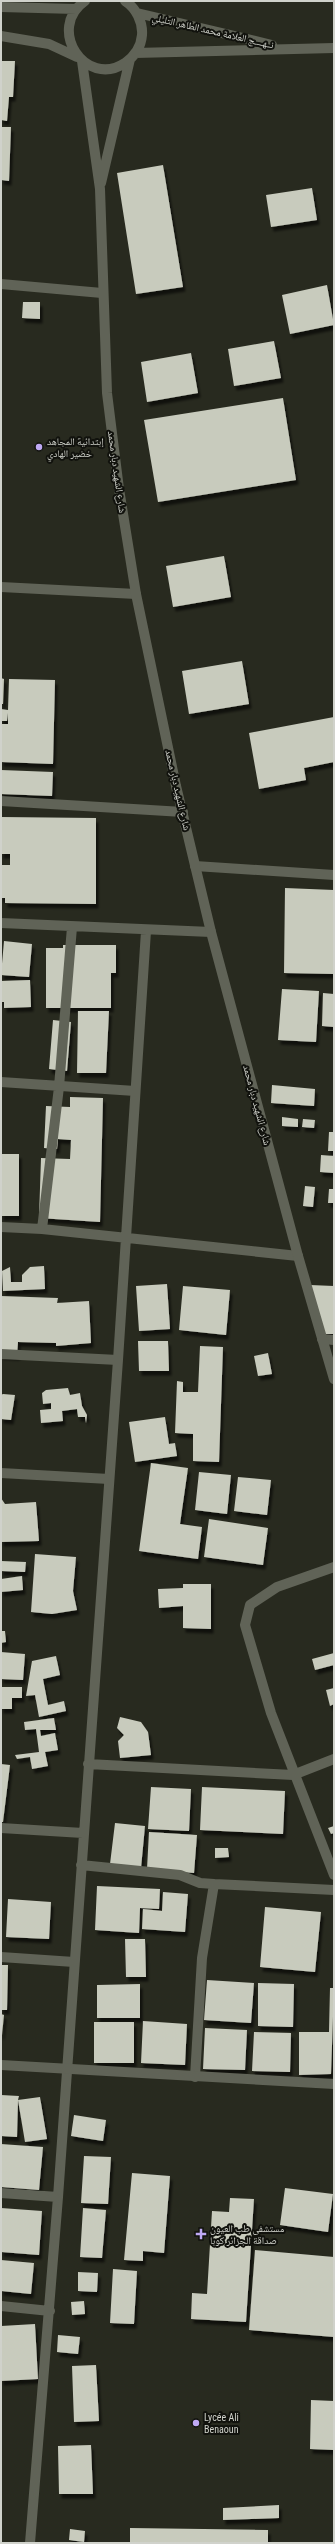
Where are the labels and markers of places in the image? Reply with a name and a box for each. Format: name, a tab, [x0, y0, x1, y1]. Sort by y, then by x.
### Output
place label: إبتدائية المجاهد خضير الهادي	[47, 436, 104, 461]
marker: إبتدائية المجاهد خضير الهادي	[34, 442, 44, 452]
place label: مستشفى طب العيون صداقة الجزائر كوبا	[210, 2223, 285, 2246]
marker: مستشفى طب العيون صداقة الجزائر كوبا	[195, 2228, 207, 2240]
place label: Lycée Ali Benaoun	[204, 2412, 239, 2435]
marker: Lycée Ali Benaoun	[191, 2418, 201, 2428]

